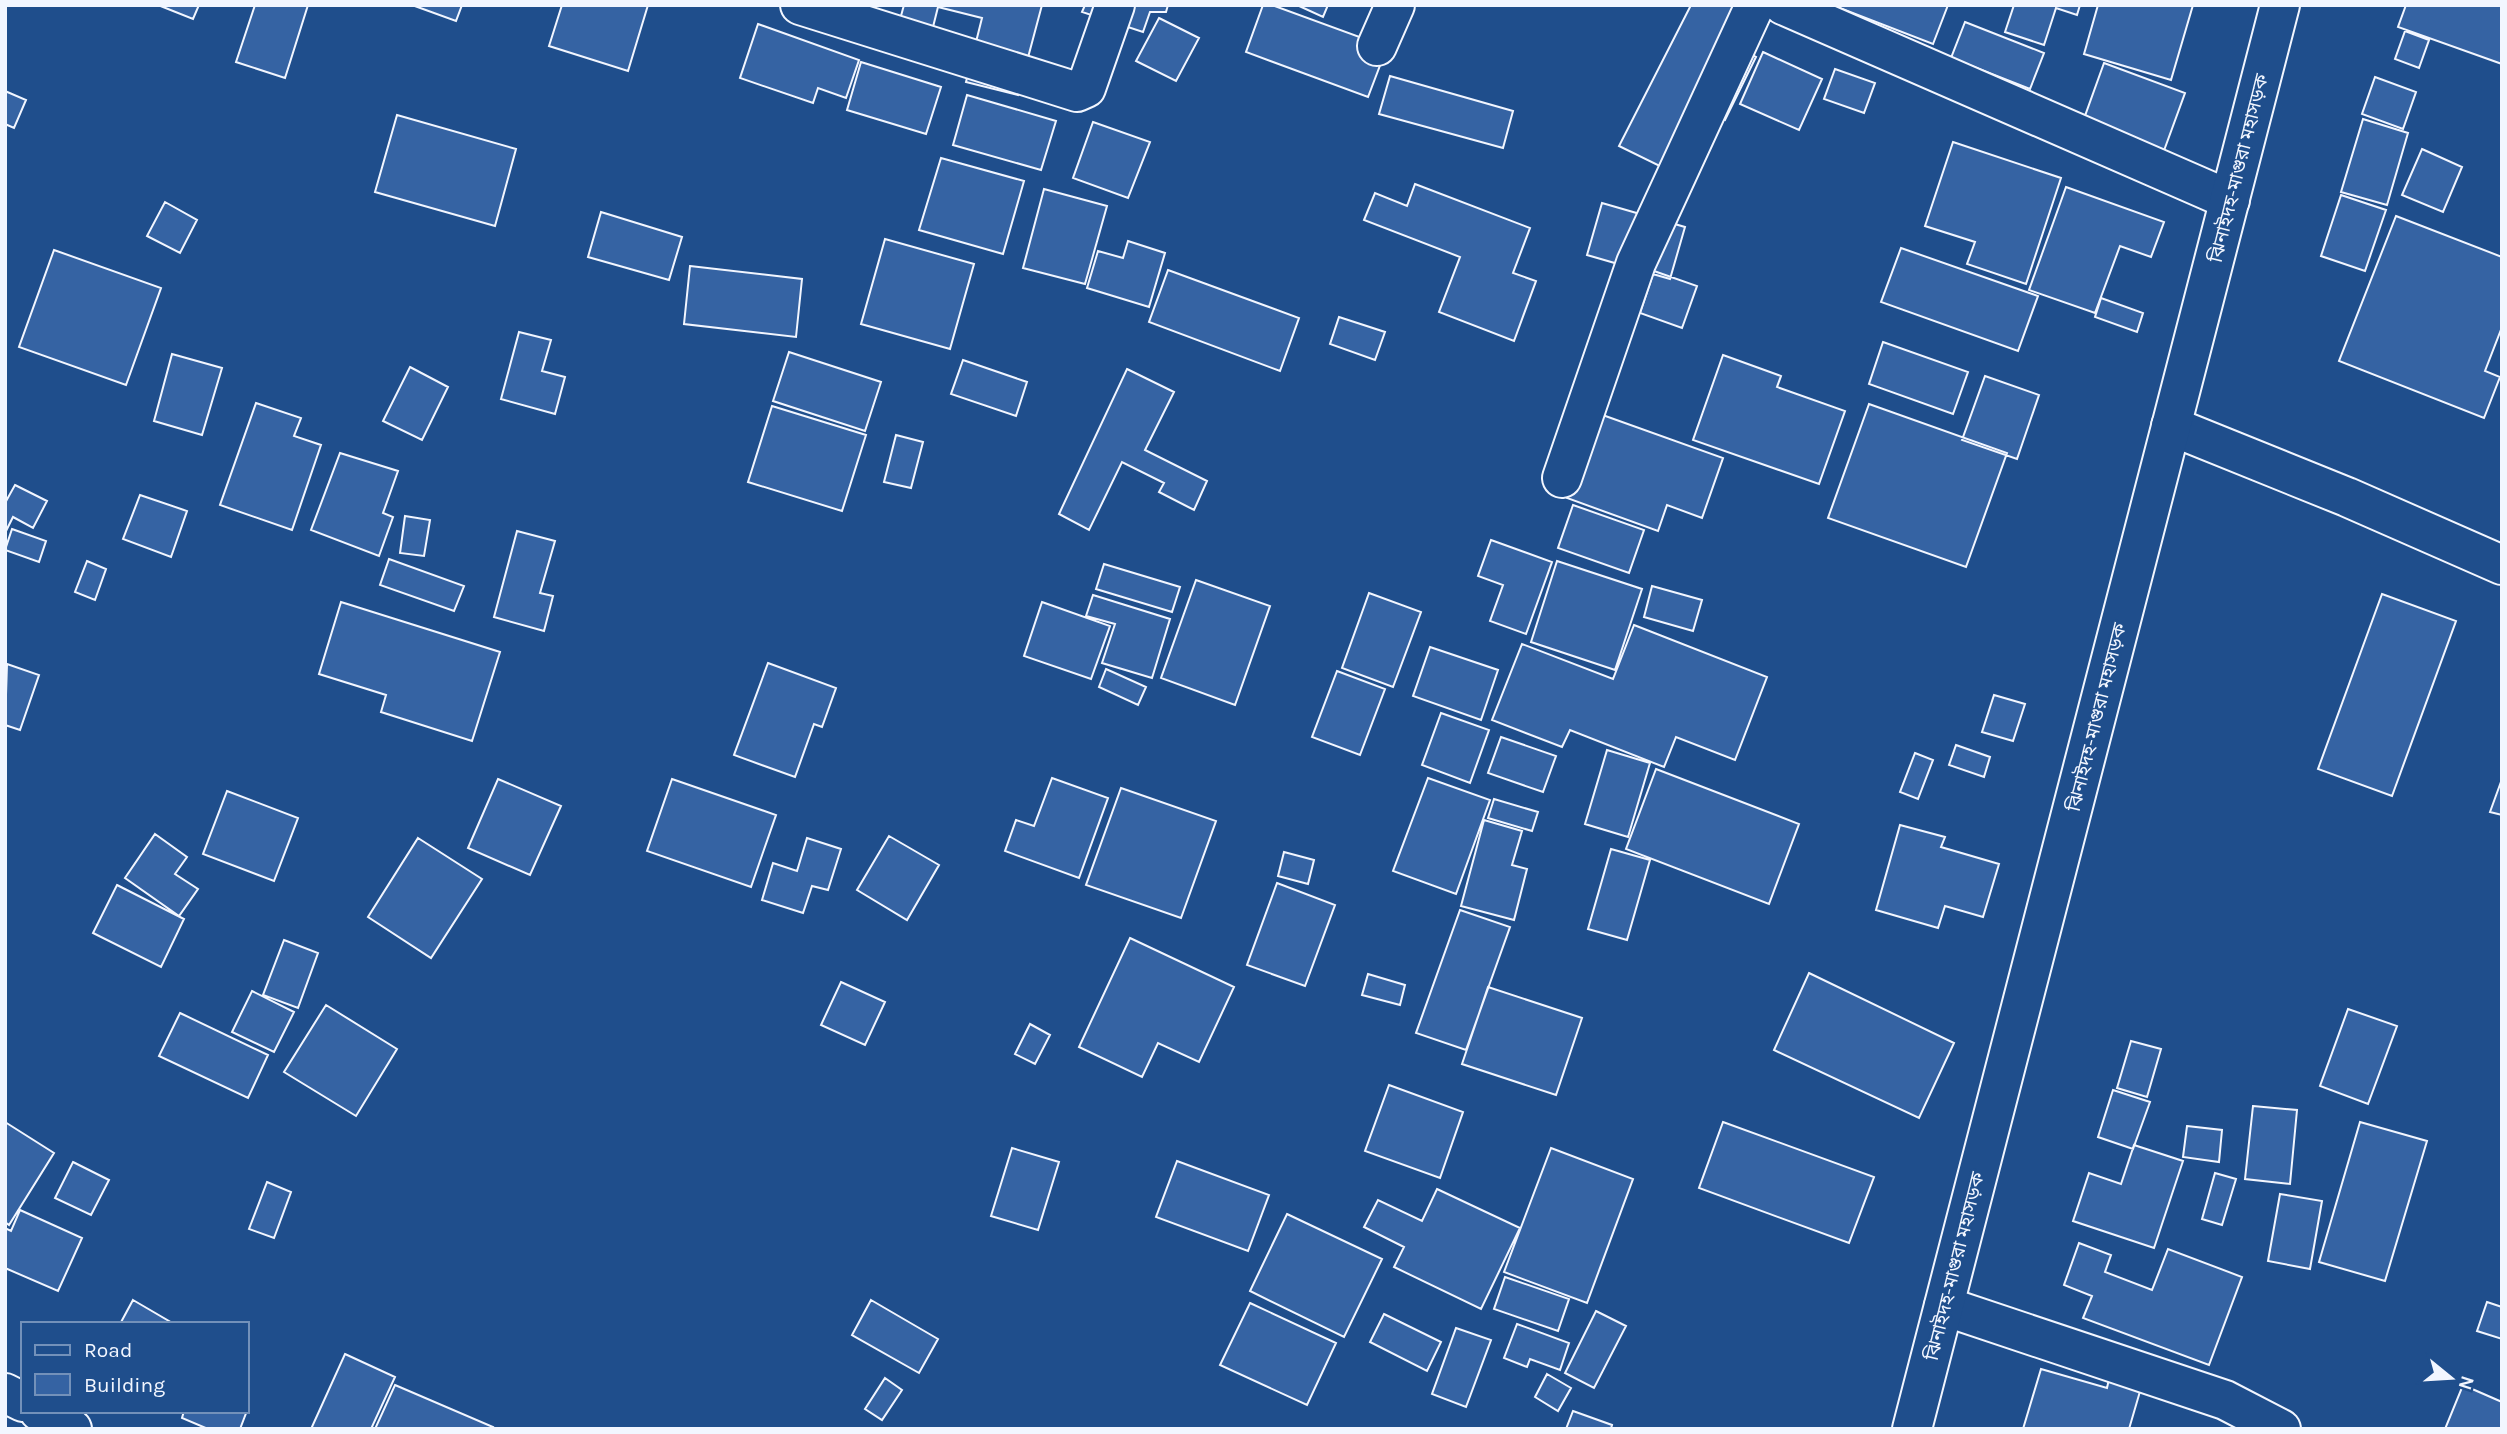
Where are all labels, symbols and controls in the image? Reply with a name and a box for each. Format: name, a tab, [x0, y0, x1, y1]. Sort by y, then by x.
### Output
street label: ঝিনাইদহ-মাগুরা মহাসড়ক	[2204, 71, 2273, 266]
street label: ঝিনাইদহ-মাগুরা মহাসড়ক	[2062, 620, 2131, 815]
street label: ঝিনাইদহ-মাগুরা মহাসড়ক	[1920, 1169, 1989, 1364]
legend	[21, 1322, 248, 1413]
text: Road	[84, 1338, 132, 1362]
north arrow	[2416, 1343, 2486, 1413]
text: Building	[84, 1373, 165, 1397]
text: N	[2454, 1373, 2479, 1393]

